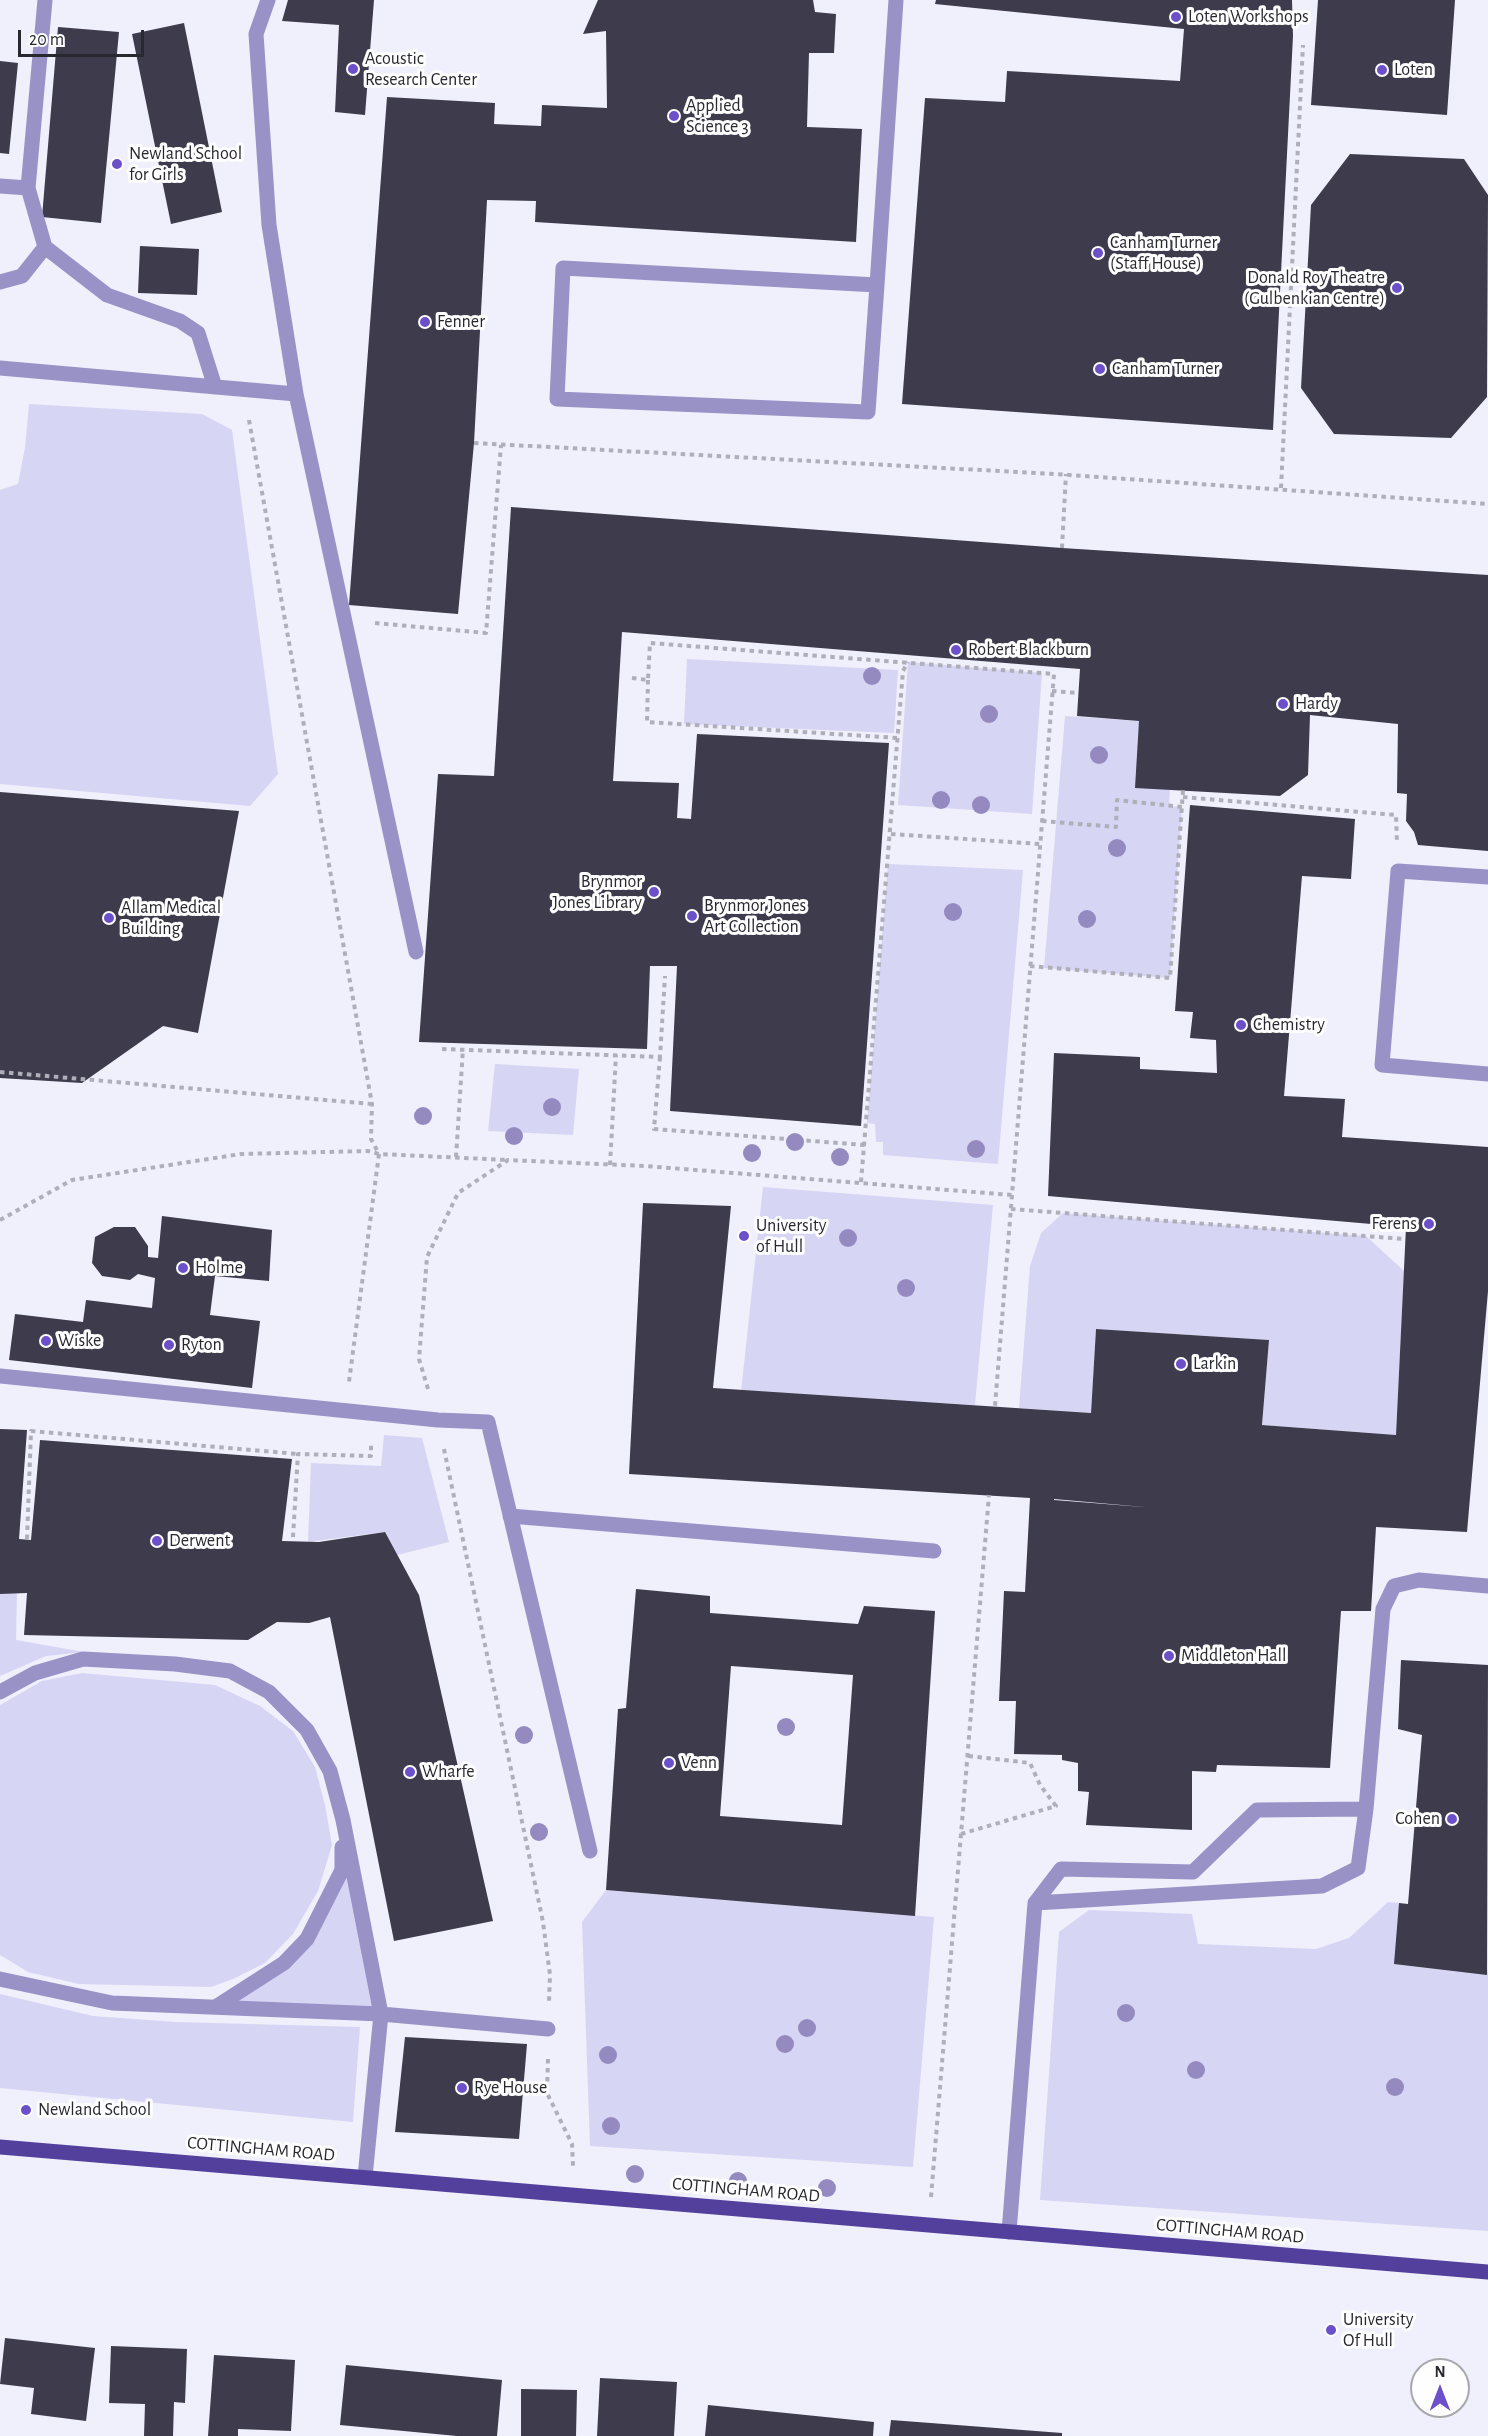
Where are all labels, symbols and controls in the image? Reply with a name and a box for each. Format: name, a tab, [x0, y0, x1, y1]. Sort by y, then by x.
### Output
place label: Loten Workshops	[1188, 6, 1309, 28]
marker: Loten Workshops	[1169, 10, 1183, 24]
scale bar	[21, 18, 147, 56]
text: 20 m	[29, 31, 64, 49]
place label: Acoustic Research Center	[365, 48, 477, 90]
place label: Loten	[1394, 59, 1433, 81]
marker: Acoustic Research Center	[346, 62, 360, 76]
marker: Loten	[1375, 63, 1389, 77]
place label: Applied Science 3	[686, 95, 749, 138]
marker: Applied Science 3	[667, 109, 681, 123]
place label: Newland School for Girls	[129, 143, 242, 186]
marker: Newland School for Girls	[110, 157, 124, 171]
place label: Canham Turner (Staff House)	[1110, 232, 1217, 274]
marker: Canham Turner (Staff House)	[1091, 246, 1105, 260]
place label: Donald Roy Theatre (Gulbenkian Centre)	[1244, 267, 1385, 310]
marker: Donald Roy Theatre (Gulbenkian Centre)	[1390, 281, 1404, 295]
place label: Fenner	[437, 311, 485, 333]
marker: Fenner	[418, 315, 432, 329]
place label: Canham Turner	[1112, 358, 1219, 380]
marker: Canham Turner	[1093, 362, 1107, 376]
place label: Robert Blackburn	[968, 639, 1089, 661]
marker: Robert Blackburn	[949, 643, 963, 657]
place label: Hardy	[1295, 693, 1338, 715]
marker: Hardy	[1276, 697, 1290, 711]
place label: Brynmor Jones Library	[553, 871, 642, 914]
marker: Brynmor Jones Library	[647, 885, 661, 899]
place label: Brynmor Jones Art Collection	[704, 895, 806, 938]
place label: Allam Medical Building	[121, 897, 221, 940]
marker: Brynmor Jones Art Collection	[685, 909, 699, 923]
marker: Allam Medical Building	[102, 911, 116, 925]
place label: Chemistry	[1253, 1014, 1325, 1036]
marker: Chemistry	[1234, 1018, 1248, 1032]
place label: Ferens	[1371, 1213, 1417, 1235]
place label: University of Hull	[756, 1215, 826, 1258]
marker: Ferens	[1422, 1217, 1436, 1231]
marker: University of Hull	[737, 1229, 751, 1243]
place label: Holme	[195, 1257, 243, 1279]
marker: Holme	[176, 1261, 190, 1275]
place label: Wiske	[58, 1330, 101, 1352]
marker: Wiske	[39, 1334, 53, 1348]
place label: Ryton	[181, 1334, 222, 1356]
marker: Ryton	[162, 1338, 176, 1352]
place label: Larkin	[1193, 1353, 1236, 1375]
marker: Larkin	[1174, 1357, 1188, 1371]
place label: Derwent	[169, 1530, 230, 1552]
marker: Derwent	[150, 1534, 164, 1548]
place label: Middleton Hall	[1181, 1645, 1287, 1667]
marker: Middleton Hall	[1162, 1649, 1176, 1663]
place label: Venn	[681, 1752, 717, 1774]
marker: Venn	[662, 1756, 676, 1770]
place label: Wharfe	[422, 1761, 475, 1783]
marker: Wharfe	[403, 1765, 417, 1779]
place label: Cohen	[1395, 1808, 1440, 1830]
marker: Cohen	[1445, 1812, 1459, 1826]
place label: Rye House	[474, 2077, 547, 2099]
marker: Rye House	[455, 2081, 469, 2095]
place label: Newland School	[38, 2099, 151, 2121]
marker: Newland School	[19, 2103, 33, 2117]
street label: COTTINGHAM ROAD	[186, 2132, 336, 2166]
street label: COTTINGHAM ROAD	[671, 2173, 821, 2207]
street label: COTTINGHAM ROAD	[1155, 2214, 1305, 2248]
place label: University Of Hull	[1343, 2309, 1413, 2352]
marker: University Of Hull	[1324, 2323, 1338, 2337]
north arrow	[1410, 2358, 1470, 2418]
text: N	[1434, 2364, 1446, 2380]

